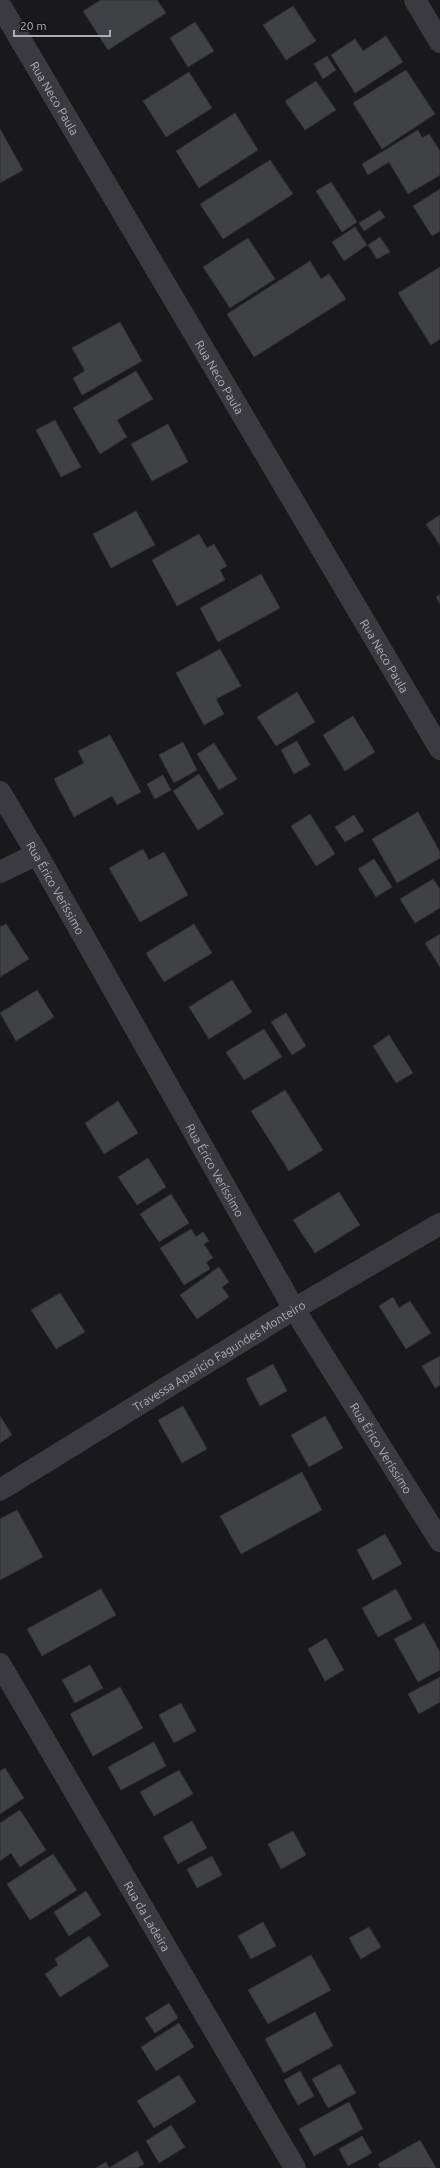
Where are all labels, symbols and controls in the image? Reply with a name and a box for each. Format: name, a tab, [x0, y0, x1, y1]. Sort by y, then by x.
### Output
scale bar	[14, 12, 110, 38]
text: 20 m	[20, 19, 47, 32]
street label: Rua Neco Paula	[28, 59, 82, 137]
street label: Rua Neco Paula	[193, 338, 247, 416]
street label: Rua Neco Paula	[358, 617, 412, 695]
street label: Rua Érico Veríssimo	[24, 839, 88, 937]
street label: Rua Érico Veríssimo	[184, 1121, 247, 1219]
street label: Travessa Aparício Fagundes Monteiro	[130, 1297, 307, 1413]
street label: Rua Érico Veríssimo	[348, 1400, 415, 1496]
street label: Rua da Ladeira	[122, 1879, 173, 1953]

